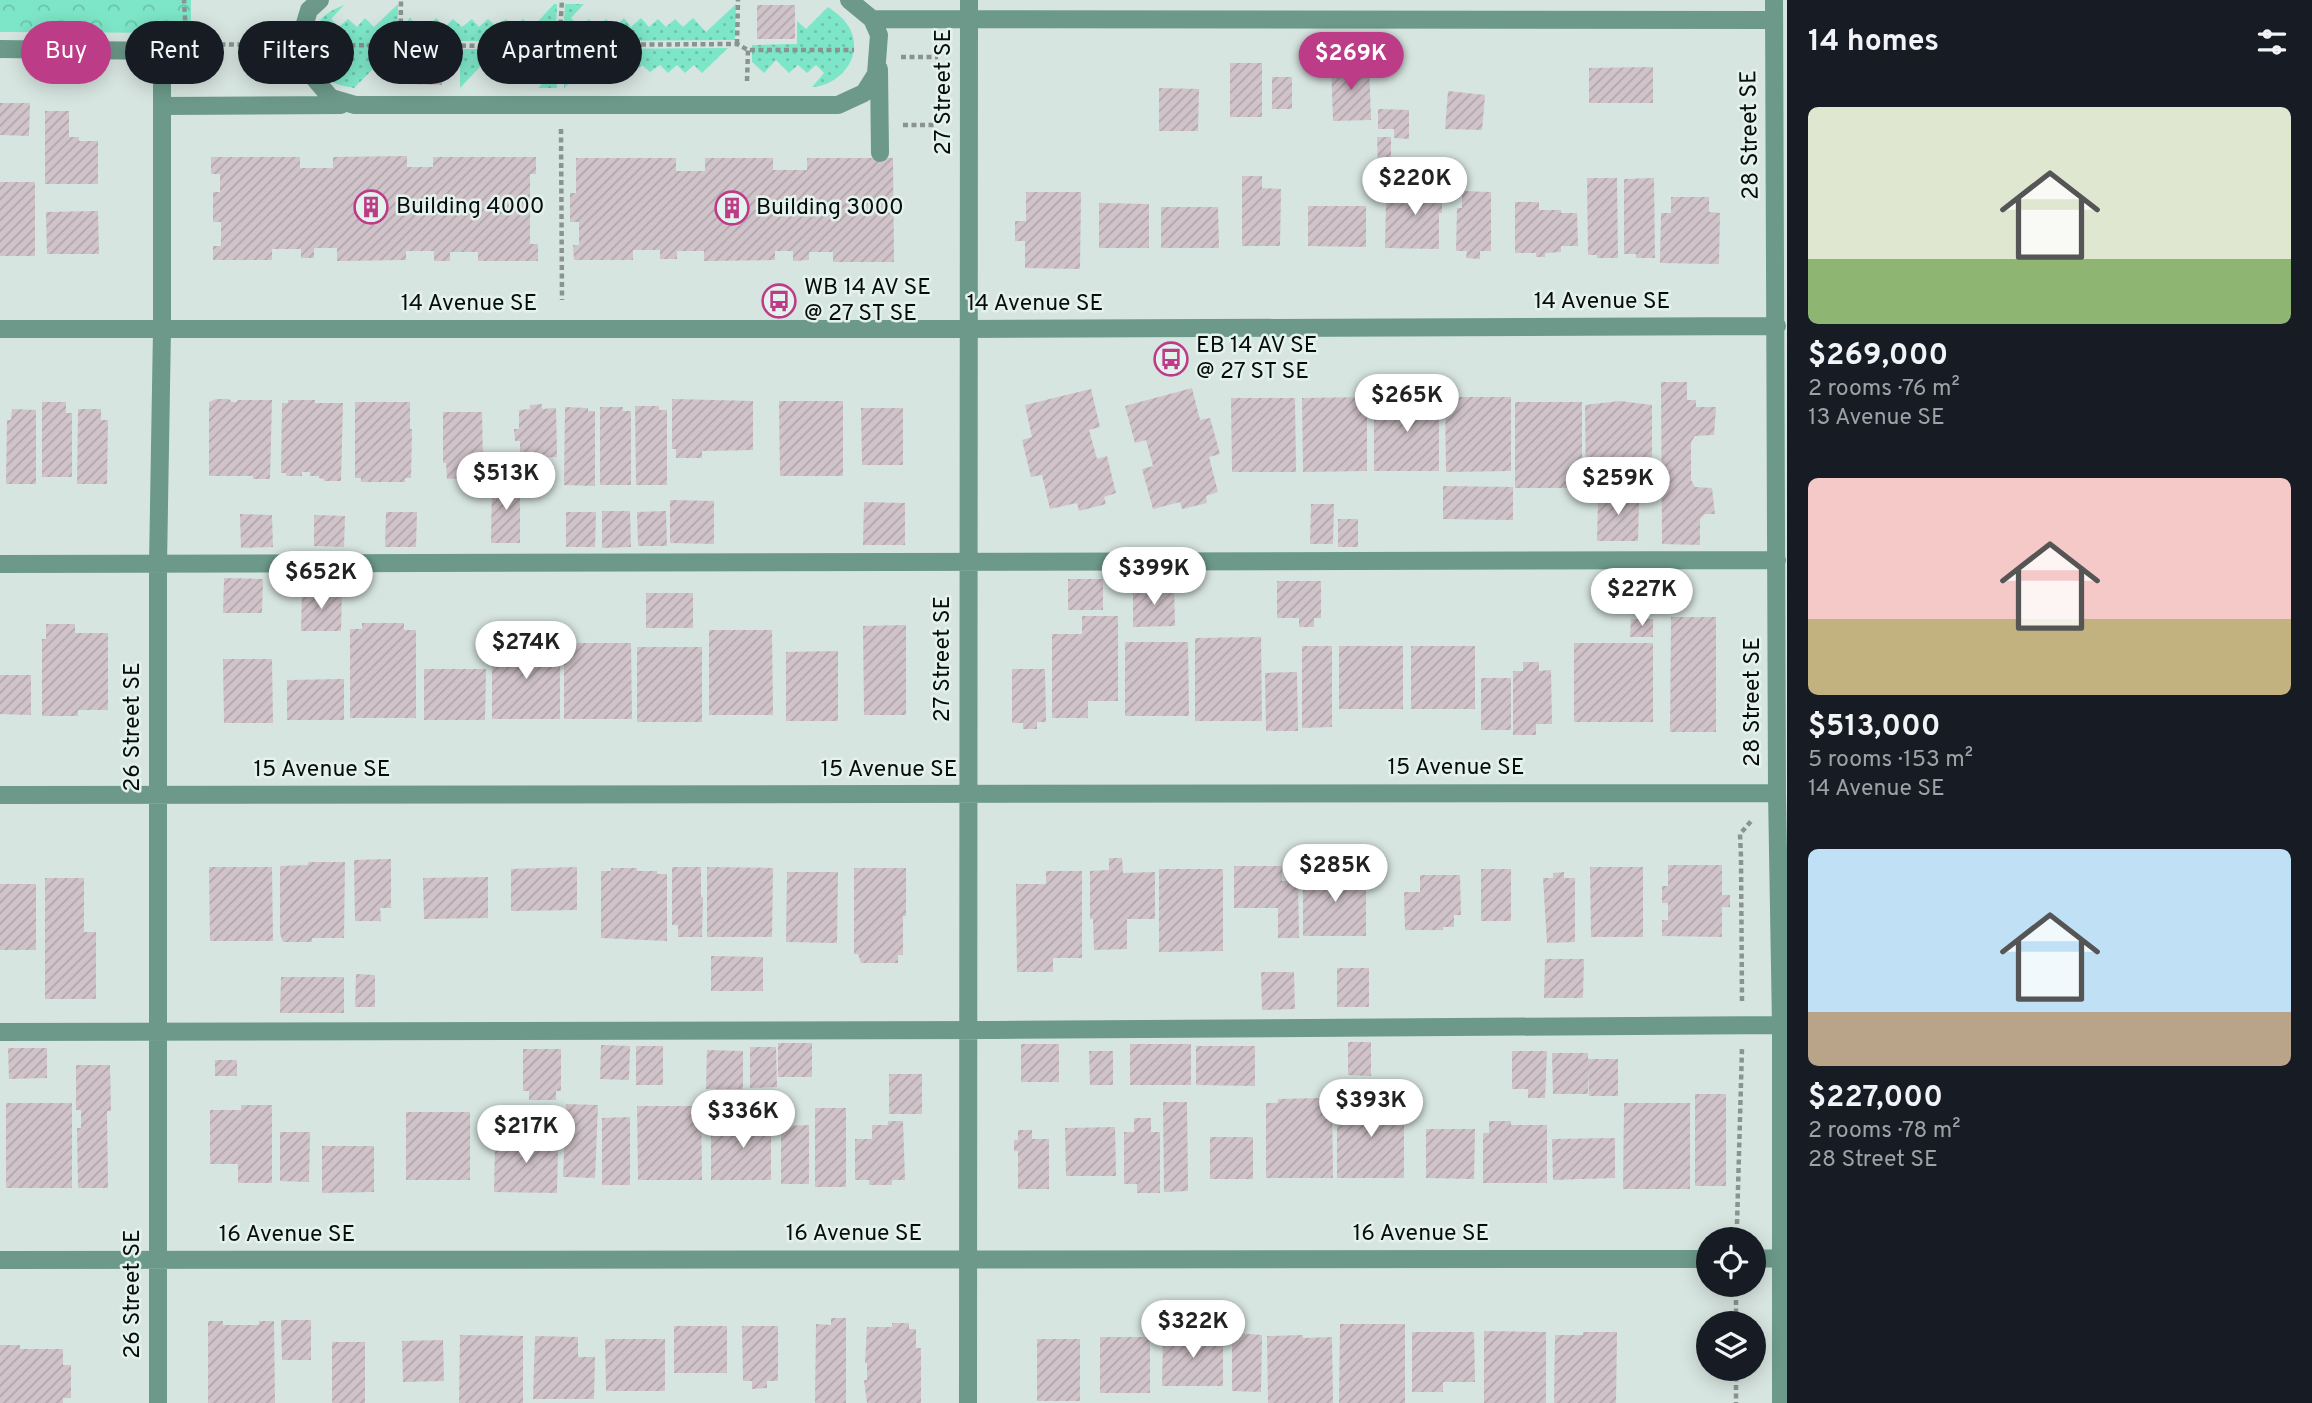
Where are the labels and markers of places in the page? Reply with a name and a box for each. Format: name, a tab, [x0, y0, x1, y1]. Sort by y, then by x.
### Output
pin: $269K	[1302, 32, 1400, 92]
pin: $220K	[1366, 158, 1464, 217]
building icon: Building 4000	[352, 188, 390, 226]
building icon: Building 3000	[713, 189, 751, 227]
place label: Building 4000	[396, 193, 545, 222]
place label: Building 3000	[756, 194, 904, 223]
place label: WB 14 AV SE @ 27 ST SE	[804, 274, 931, 329]
bus stop icon: WB 14 AV SE @ 27 ST SE	[760, 282, 798, 320]
place label: EB 14 AV SE @ 27 ST SE	[1196, 332, 1318, 387]
bus stop icon: EB 14 AV SE @ 27 ST SE	[1152, 340, 1190, 378]
pin: $265K	[1358, 374, 1456, 434]
pin: $513K	[457, 452, 555, 512]
pin: $259K	[1569, 458, 1667, 517]
pin: $399K	[1105, 548, 1203, 607]
pin: $652K	[272, 552, 370, 611]
pin: $227K	[1593, 568, 1691, 628]
pin: $274K	[477, 622, 575, 681]
pin: $285K	[1286, 844, 1384, 904]
pin: $393K	[1322, 1080, 1420, 1139]
pin: $336K	[694, 1090, 792, 1150]
pin: $217K	[477, 1106, 575, 1165]
pin: $322K	[1144, 1300, 1242, 1360]

